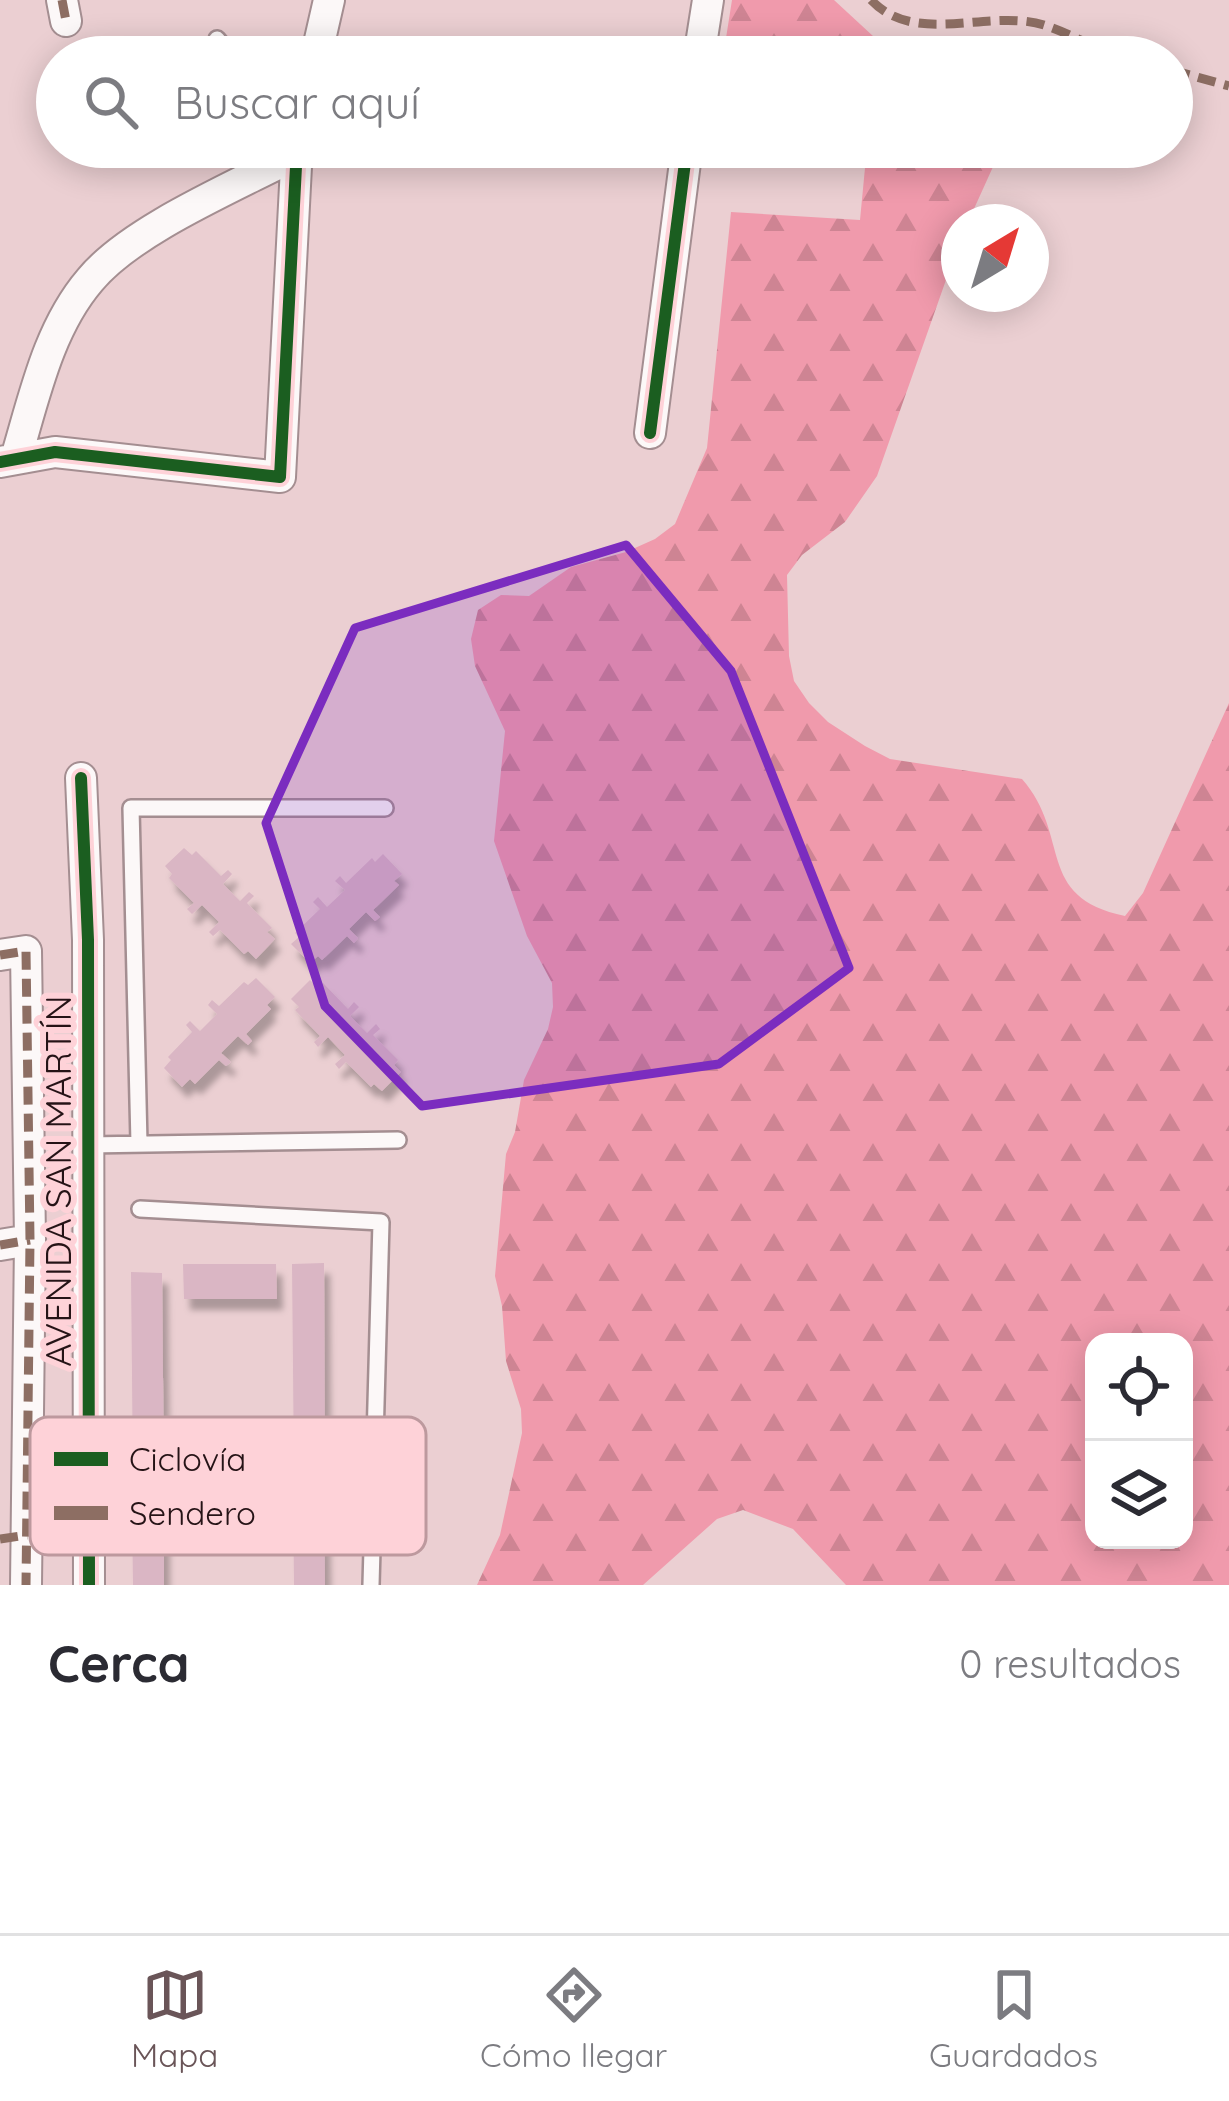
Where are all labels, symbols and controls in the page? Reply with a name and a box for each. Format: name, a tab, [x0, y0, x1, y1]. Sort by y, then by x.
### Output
search box	[36, 36, 1193, 168]
icon: search	[78, 69, 144, 135]
text: Buscar aquí	[174, 74, 420, 130]
north arrow	[941, 204, 1049, 312]
street label: AVENIDA SAN MARTÍN	[35, 995, 80, 1367]
map controls	[1085, 1333, 1193, 1549]
button: locate	[1085, 1333, 1193, 1441]
legend	[30, 1417, 426, 1555]
text: Ciclovía	[129, 1438, 246, 1479]
button: layers	[1085, 1441, 1193, 1549]
text: Sendero	[129, 1492, 256, 1533]
text: Cerca	[48, 1631, 190, 1695]
text: 0 resultados	[959, 1639, 1181, 1688]
tab: Mapa	[131, 1962, 218, 2075]
tab: Cómo llegar	[480, 1962, 667, 2075]
tab: Guardados	[929, 1962, 1098, 2075]

